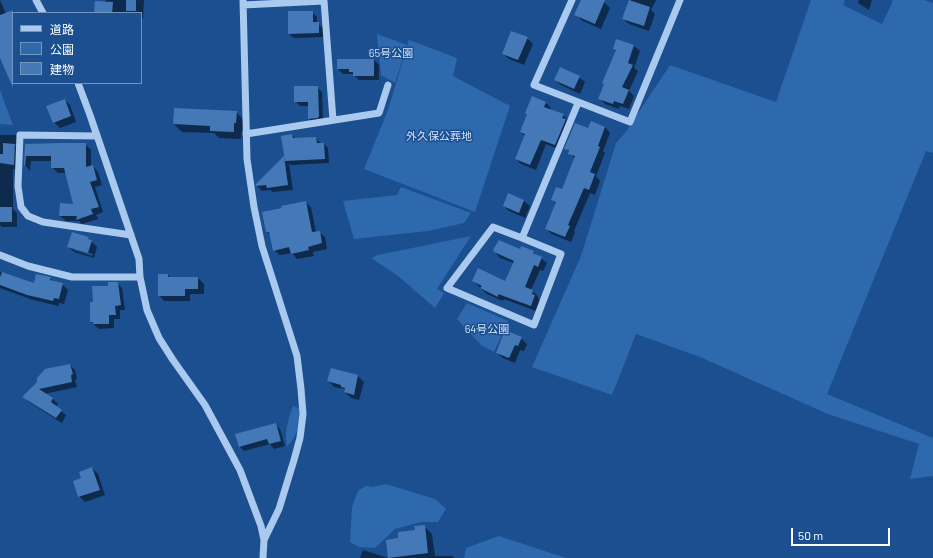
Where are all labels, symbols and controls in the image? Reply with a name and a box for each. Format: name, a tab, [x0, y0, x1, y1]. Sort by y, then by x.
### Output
legend	[12, 12, 142, 84]
text: 道路	[50, 22, 74, 36]
text: 公園	[50, 42, 74, 56]
park label: 65号公園	[369, 46, 413, 60]
text: 建物	[50, 62, 74, 76]
park label: 外久保公葬地	[406, 129, 472, 143]
park label: 64号公園	[465, 322, 509, 336]
scale bar	[793, 520, 892, 546]
text: 50 m	[798, 528, 823, 542]

